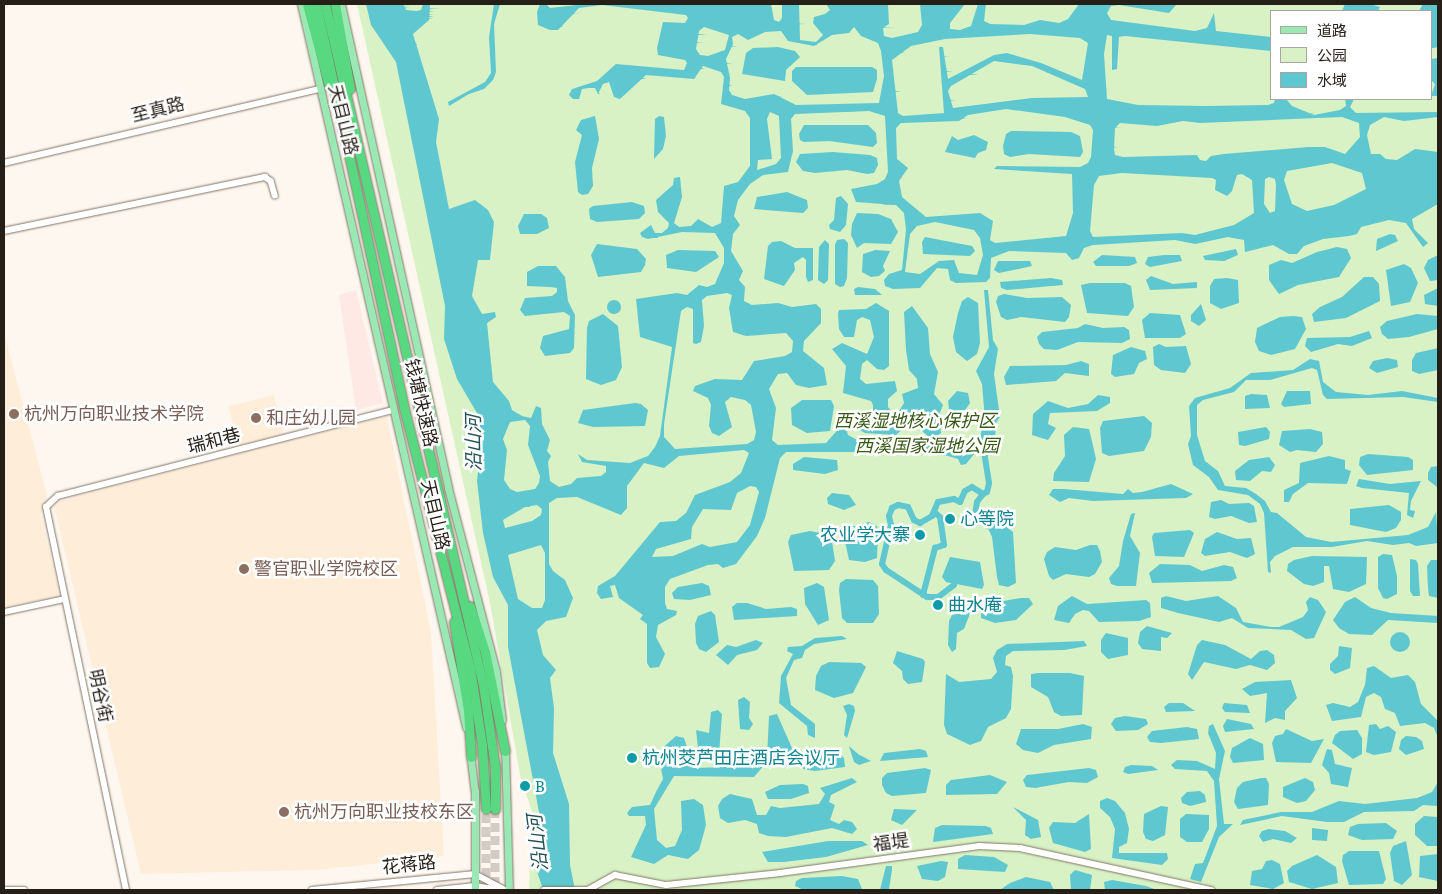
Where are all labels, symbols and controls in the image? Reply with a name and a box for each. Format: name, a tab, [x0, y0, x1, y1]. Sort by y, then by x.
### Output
legend	[1270, 10, 1432, 100]
text: 道路	[1317, 23, 1347, 39]
text: 公园	[1317, 48, 1347, 64]
text: 水域	[1317, 73, 1347, 89]
street label: 天目山路	[324, 82, 362, 158]
street label: 至真路	[129, 93, 187, 127]
street label: 钱塘快速路	[400, 357, 442, 449]
place label: 杭州万向职业技术学院	[24, 403, 204, 425]
place label: 和庄幼儿园	[266, 407, 356, 429]
marker: 杭州万向职业技术学院	[8, 408, 20, 420]
park label: 西溪湿地核心保护区	[834, 410, 996, 432]
marker: 和庄幼儿园	[250, 412, 262, 424]
water label: 沿山河	[462, 414, 486, 472]
street label: 瑞和巷	[185, 424, 243, 458]
park label: 西溪国家湿地公园	[855, 435, 999, 457]
street label: 天目山路	[416, 477, 454, 553]
place label: 心等院	[960, 508, 1014, 530]
marker: 心等院	[944, 513, 956, 525]
place label: 农业学大寨	[820, 524, 910, 546]
marker: 农业学大寨	[914, 529, 926, 541]
place label: 警官职业学院校区	[254, 558, 398, 580]
marker: 警官职业学院校区	[238, 563, 250, 575]
place label: 曲水庵	[948, 594, 1002, 616]
marker: 曲水庵	[932, 599, 944, 611]
street label: 明谷街	[84, 667, 116, 725]
place label: 杭州茭芦田庄酒店会议厅	[642, 747, 840, 769]
marker: 杭州茭芦田庄酒店会议厅	[626, 752, 638, 764]
place label: B	[535, 775, 545, 797]
marker: B	[519, 780, 531, 792]
place label: 杭州万向职业技校东区	[294, 801, 474, 823]
marker: 杭州万向职业技校东区	[278, 806, 290, 818]
water label: 沿山河	[523, 813, 553, 873]
street label: 福堤	[872, 830, 910, 856]
street label: 花蒋路	[381, 851, 437, 879]

